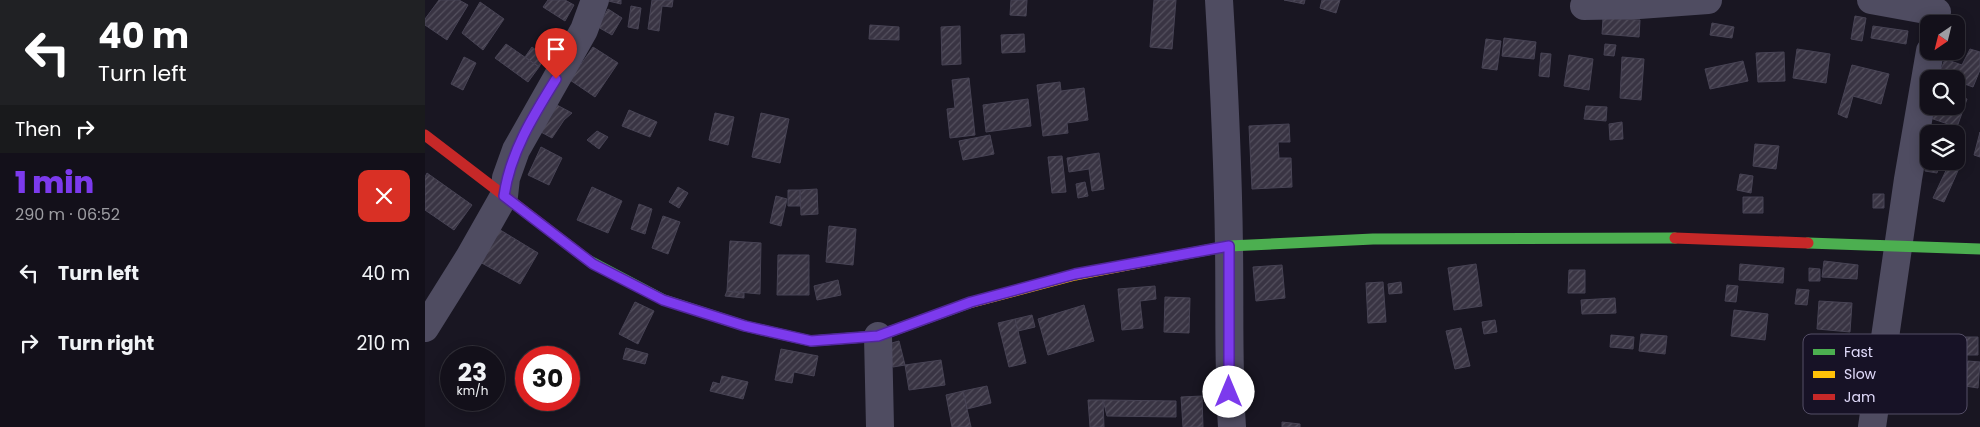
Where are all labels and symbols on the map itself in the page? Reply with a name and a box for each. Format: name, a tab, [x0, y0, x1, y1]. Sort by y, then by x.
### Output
north arrow	[1920, 15, 1965, 60]
pin	[535, 28, 577, 79]
legend	[1803, 334, 1967, 414]
text: Fast	[1844, 342, 1873, 362]
speed limit sign: 30	[515, 346, 580, 411]
text: Slow	[1844, 364, 1877, 384]
position arrow	[1202, 365, 1254, 417]
text: Jam	[1844, 387, 1875, 407]

